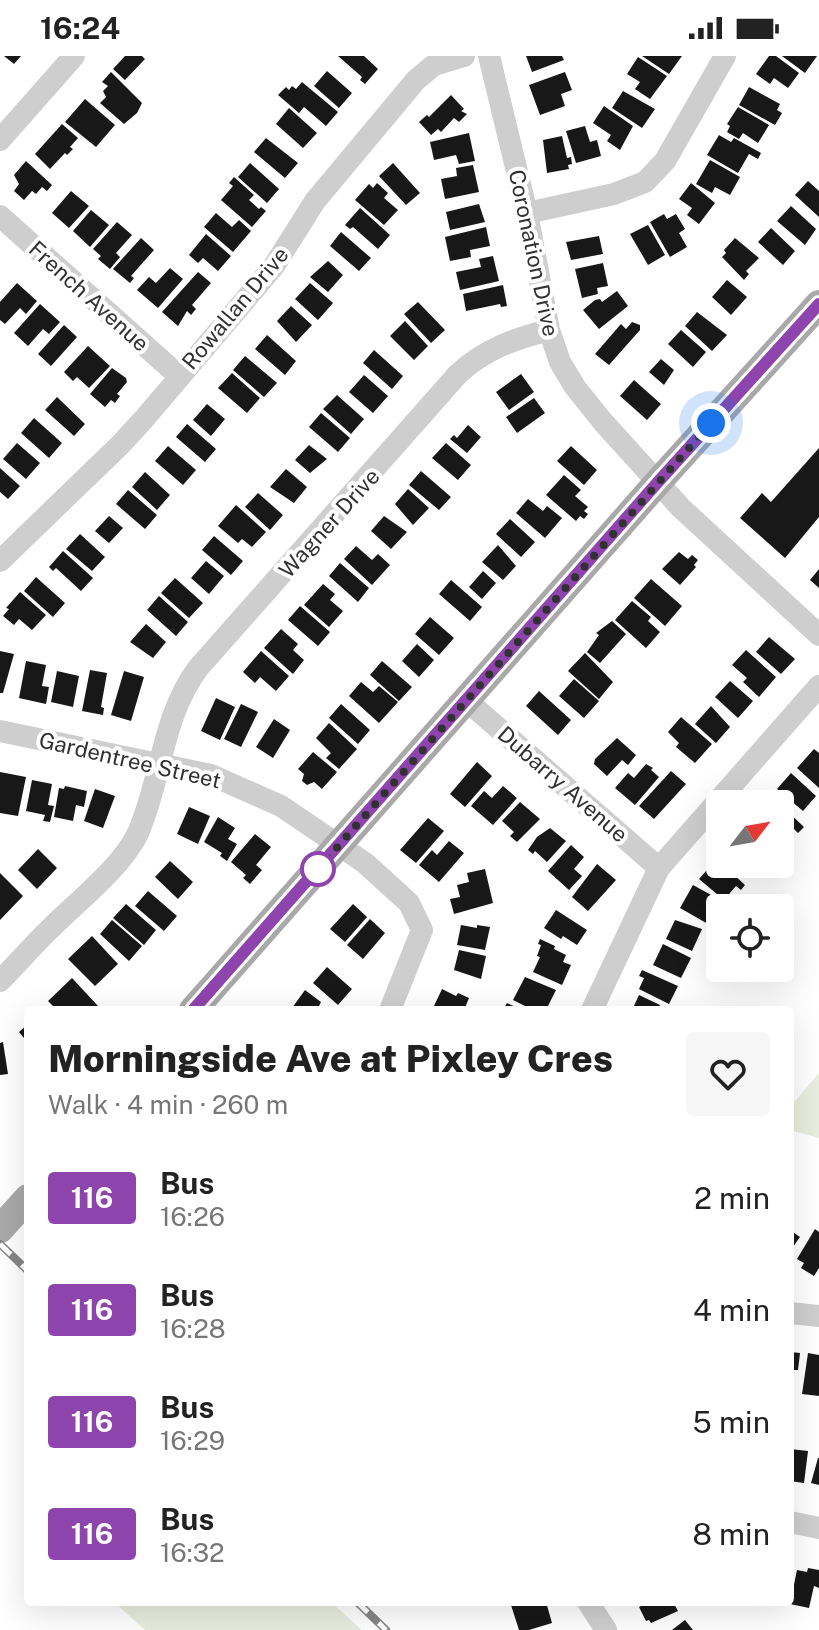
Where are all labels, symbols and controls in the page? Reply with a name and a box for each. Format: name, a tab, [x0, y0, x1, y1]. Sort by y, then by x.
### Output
text: 16:24	[40, 10, 120, 46]
street label: Coronation Drive	[504, 167, 564, 339]
street label: French Avenue	[24, 235, 154, 357]
street label: Rowallan Drive	[176, 242, 294, 374]
your location	[691, 403, 731, 443]
street label: Wagner Drive	[273, 463, 385, 583]
street label: Dubarry Avenue	[493, 721, 633, 847]
street label: Gardentree Street	[37, 726, 223, 794]
north arrow	[706, 790, 794, 878]
map controls	[706, 790, 794, 982]
unlabelled marker	[301, 852, 335, 886]
button: locate	[706, 894, 794, 982]
button: heart	[686, 1032, 770, 1116]
text: Morningside Ave at Pixley Cres	[48, 1036, 613, 1081]
text: Walk · 4 min · 260 m	[48, 1089, 288, 1120]
text: Bus	[160, 1165, 214, 1201]
text: 2 min	[694, 1180, 770, 1216]
text: 116	[71, 1181, 113, 1214]
text: 16:26	[160, 1201, 225, 1232]
text: Bus	[160, 1277, 214, 1313]
text: 4 min	[693, 1292, 770, 1328]
text: 116	[71, 1293, 113, 1326]
text: 16:28	[160, 1313, 225, 1344]
text: Bus	[160, 1389, 214, 1425]
text: 5 min	[693, 1404, 770, 1440]
text: 116	[71, 1405, 113, 1438]
text: 16:29	[160, 1425, 225, 1456]
text: Bus	[160, 1501, 214, 1537]
text: 8 min	[692, 1516, 770, 1552]
text: 116	[71, 1517, 113, 1550]
text: 16:32	[160, 1537, 225, 1568]

